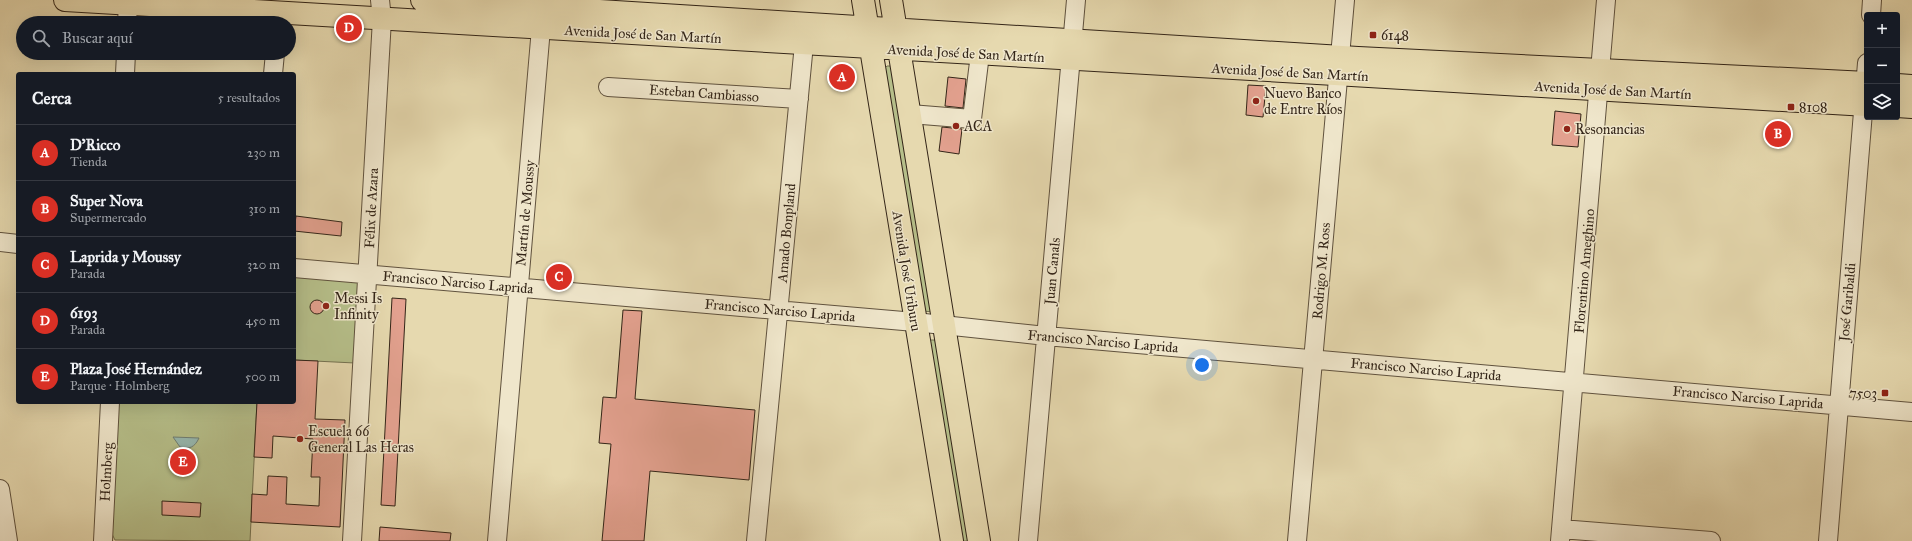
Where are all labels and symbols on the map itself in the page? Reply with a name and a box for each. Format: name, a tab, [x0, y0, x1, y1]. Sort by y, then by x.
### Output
pin: D	[336, 13, 362, 43]
street label: Avenida José de San Martín	[563, 22, 722, 48]
place label: 6148	[1381, 27, 1409, 44]
marker: 6148	[1368, 30, 1378, 40]
street label: Avenida José de San Martín	[886, 41, 1045, 67]
street label: Avenida José de San Martín	[1210, 60, 1369, 86]
pin: A	[829, 62, 855, 92]
street label: Avenida José de San Martín	[1533, 78, 1692, 104]
street label: Esteban Cambiasso	[648, 81, 760, 106]
place label: Nuevo Banco de Entre Ríos	[1264, 85, 1342, 118]
marker: Nuevo Banco de Entre Ríos	[1251, 96, 1261, 106]
place label: 8108	[1799, 99, 1828, 116]
marker: 8108	[1786, 102, 1796, 112]
place label: ACA	[963, 118, 993, 135]
pin: B	[1765, 119, 1791, 149]
marker: ACA	[951, 121, 961, 131]
place label: Resonancias	[1575, 121, 1645, 138]
marker: Resonancias	[1562, 124, 1572, 134]
street label: Martín de Moussy	[512, 159, 539, 267]
street label: Félix de Azara	[361, 167, 382, 249]
street label: Amado Bonpland	[774, 183, 799, 284]
street label: Florentino Ameghino	[1571, 208, 1598, 334]
street label: Avenida José Uriburu	[887, 209, 925, 333]
street label: Rodrigo M. Ross	[1309, 222, 1334, 320]
street label: Juan Canals	[1041, 237, 1065, 307]
pin: C	[546, 262, 572, 292]
street label: José Garibaldi	[1835, 262, 1860, 344]
street label: Francisco Narciso Laprida	[382, 267, 534, 298]
place label: Messi Is Infinity	[334, 290, 382, 323]
street label: Francisco Narciso Laprida	[704, 295, 856, 326]
marker: Messi Is Infinity	[321, 301, 331, 311]
street label: Francisco Narciso Laprida	[1027, 326, 1179, 357]
street label: Francisco Narciso Laprida	[1350, 354, 1502, 385]
your location	[1192, 355, 1212, 375]
street label: Francisco Narciso Laprida	[1672, 382, 1824, 413]
place label: 7503	[1849, 385, 1877, 402]
marker: 7503	[1880, 388, 1890, 398]
place label: Escuela 66 General Las Heras	[308, 423, 414, 456]
marker: Escuela 66 General Las Heras	[295, 434, 305, 444]
street label: Holmberg	[96, 442, 117, 502]
pin: E	[170, 447, 196, 477]

